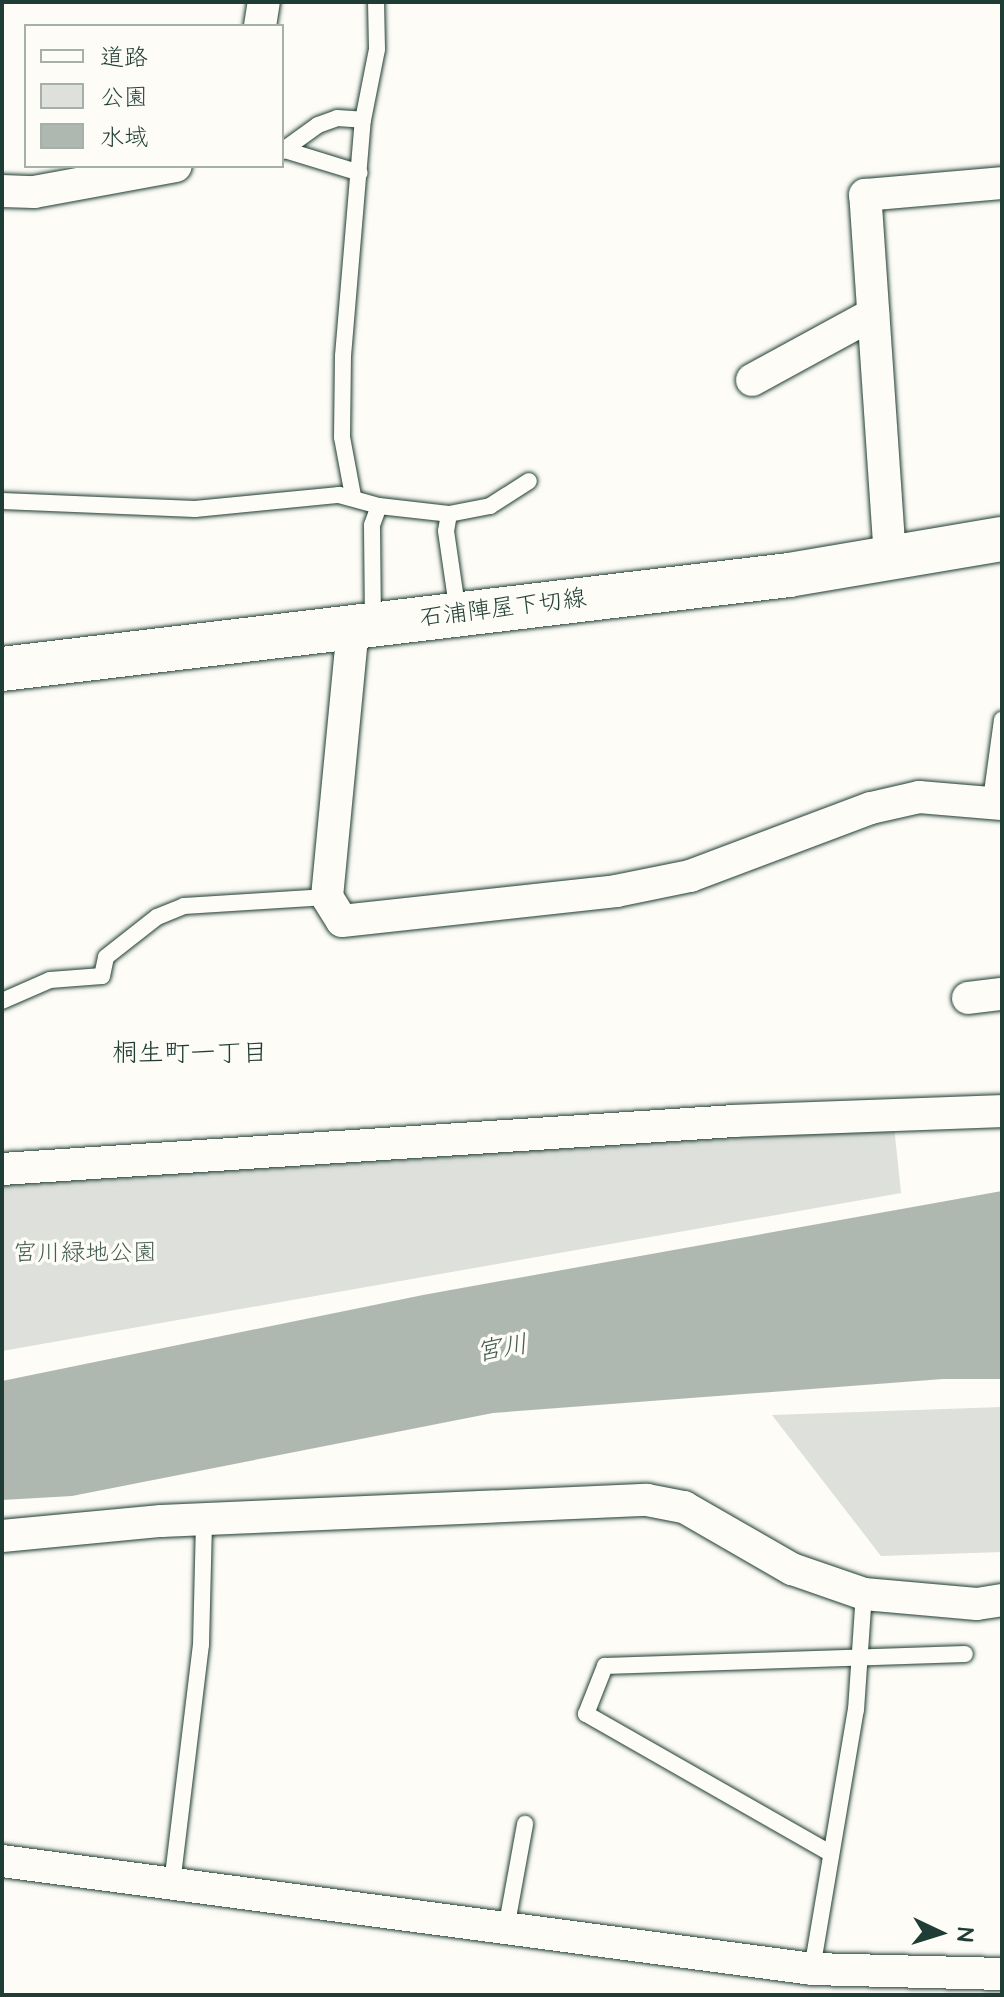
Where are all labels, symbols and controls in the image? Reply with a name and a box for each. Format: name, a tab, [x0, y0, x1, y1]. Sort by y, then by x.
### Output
legend	[24, 24, 284, 168]
text: 道路	[100, 41, 148, 75]
text: 公園	[100, 81, 148, 115]
text: 水域	[100, 121, 148, 155]
street label: 石浦陣屋下切線	[418, 584, 588, 634]
district label: 桐生町一丁目	[112, 1038, 268, 1070]
park label: 宮川緑地公園	[13, 1240, 157, 1268]
water label: 宮川	[474, 1329, 530, 1369]
north arrow	[900, 1893, 980, 1973]
text: N	[948, 1927, 980, 1943]

